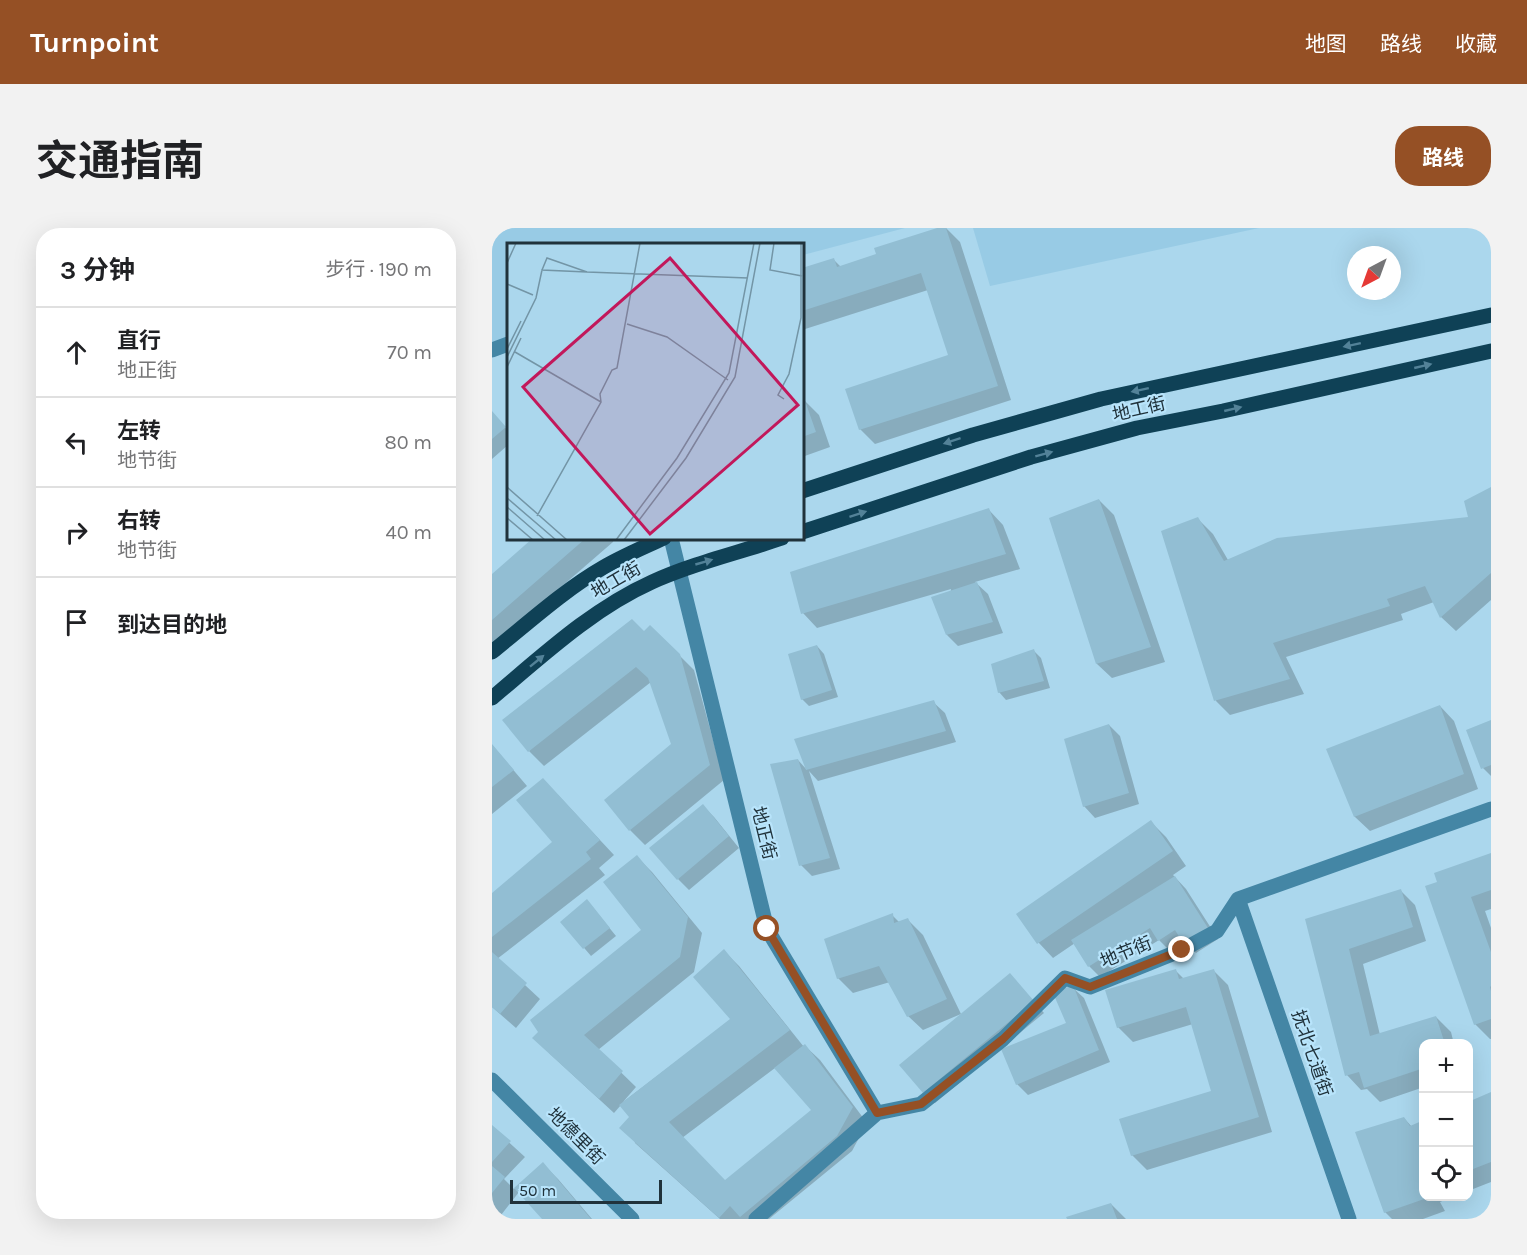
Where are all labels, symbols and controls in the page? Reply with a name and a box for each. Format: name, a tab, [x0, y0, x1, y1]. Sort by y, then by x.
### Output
text: Turnpoint	[30, 26, 159, 59]
text: 地图	[1305, 32, 1347, 56]
text: 路线	[1380, 32, 1422, 56]
text: 收藏	[1455, 32, 1497, 56]
button: 路线	[1395, 126, 1491, 186]
text: 交通指南	[36, 136, 204, 186]
inset map	[507, 243, 804, 540]
north arrow	[1347, 246, 1401, 300]
text: 3 分钟	[60, 255, 135, 286]
text: 步行 · 190 m	[325, 258, 432, 281]
text: 直行	[117, 328, 161, 354]
icon: ahead	[60, 336, 93, 369]
text: 70 m	[387, 341, 432, 364]
one-way arrow	[1342, 341, 1361, 350]
text: 地正街	[117, 359, 177, 382]
one-way arrow	[1414, 361, 1433, 370]
one-way arrow	[1131, 386, 1150, 396]
street label: 地工街	[1110, 392, 1168, 426]
one-way arrow	[1224, 403, 1242, 413]
text: 左转	[117, 418, 161, 444]
icon: left	[60, 426, 93, 459]
text: 80 m	[384, 431, 432, 454]
one-way arrow	[943, 437, 961, 447]
one-way arrow	[1034, 448, 1053, 458]
text: 地节街	[117, 449, 177, 472]
text: 右转	[117, 508, 161, 534]
one-way arrow	[849, 508, 867, 518]
icon: right	[60, 516, 93, 549]
text: 40 m	[386, 521, 432, 544]
text: 地节街	[117, 539, 177, 562]
street label: 地工街	[587, 557, 645, 603]
one-way arrow	[695, 557, 713, 566]
icon: arrive	[60, 606, 93, 639]
text: 到达目的地	[117, 612, 227, 638]
one-way arrow	[529, 654, 545, 667]
street label: 地正街	[747, 804, 781, 862]
route start	[753, 915, 779, 941]
street label: 地节街	[1097, 932, 1155, 972]
route end	[1168, 936, 1194, 962]
street label: 抚北七道街	[1287, 1007, 1337, 1099]
map controls	[1419, 1039, 1473, 1201]
button: +	[1419, 1039, 1473, 1093]
button: −	[1419, 1093, 1473, 1147]
street label: 地德里街	[543, 1103, 609, 1169]
button: locate	[1419, 1147, 1473, 1201]
scale bar	[510, 1177, 662, 1204]
text: 50 m	[519, 1181, 556, 1200]

